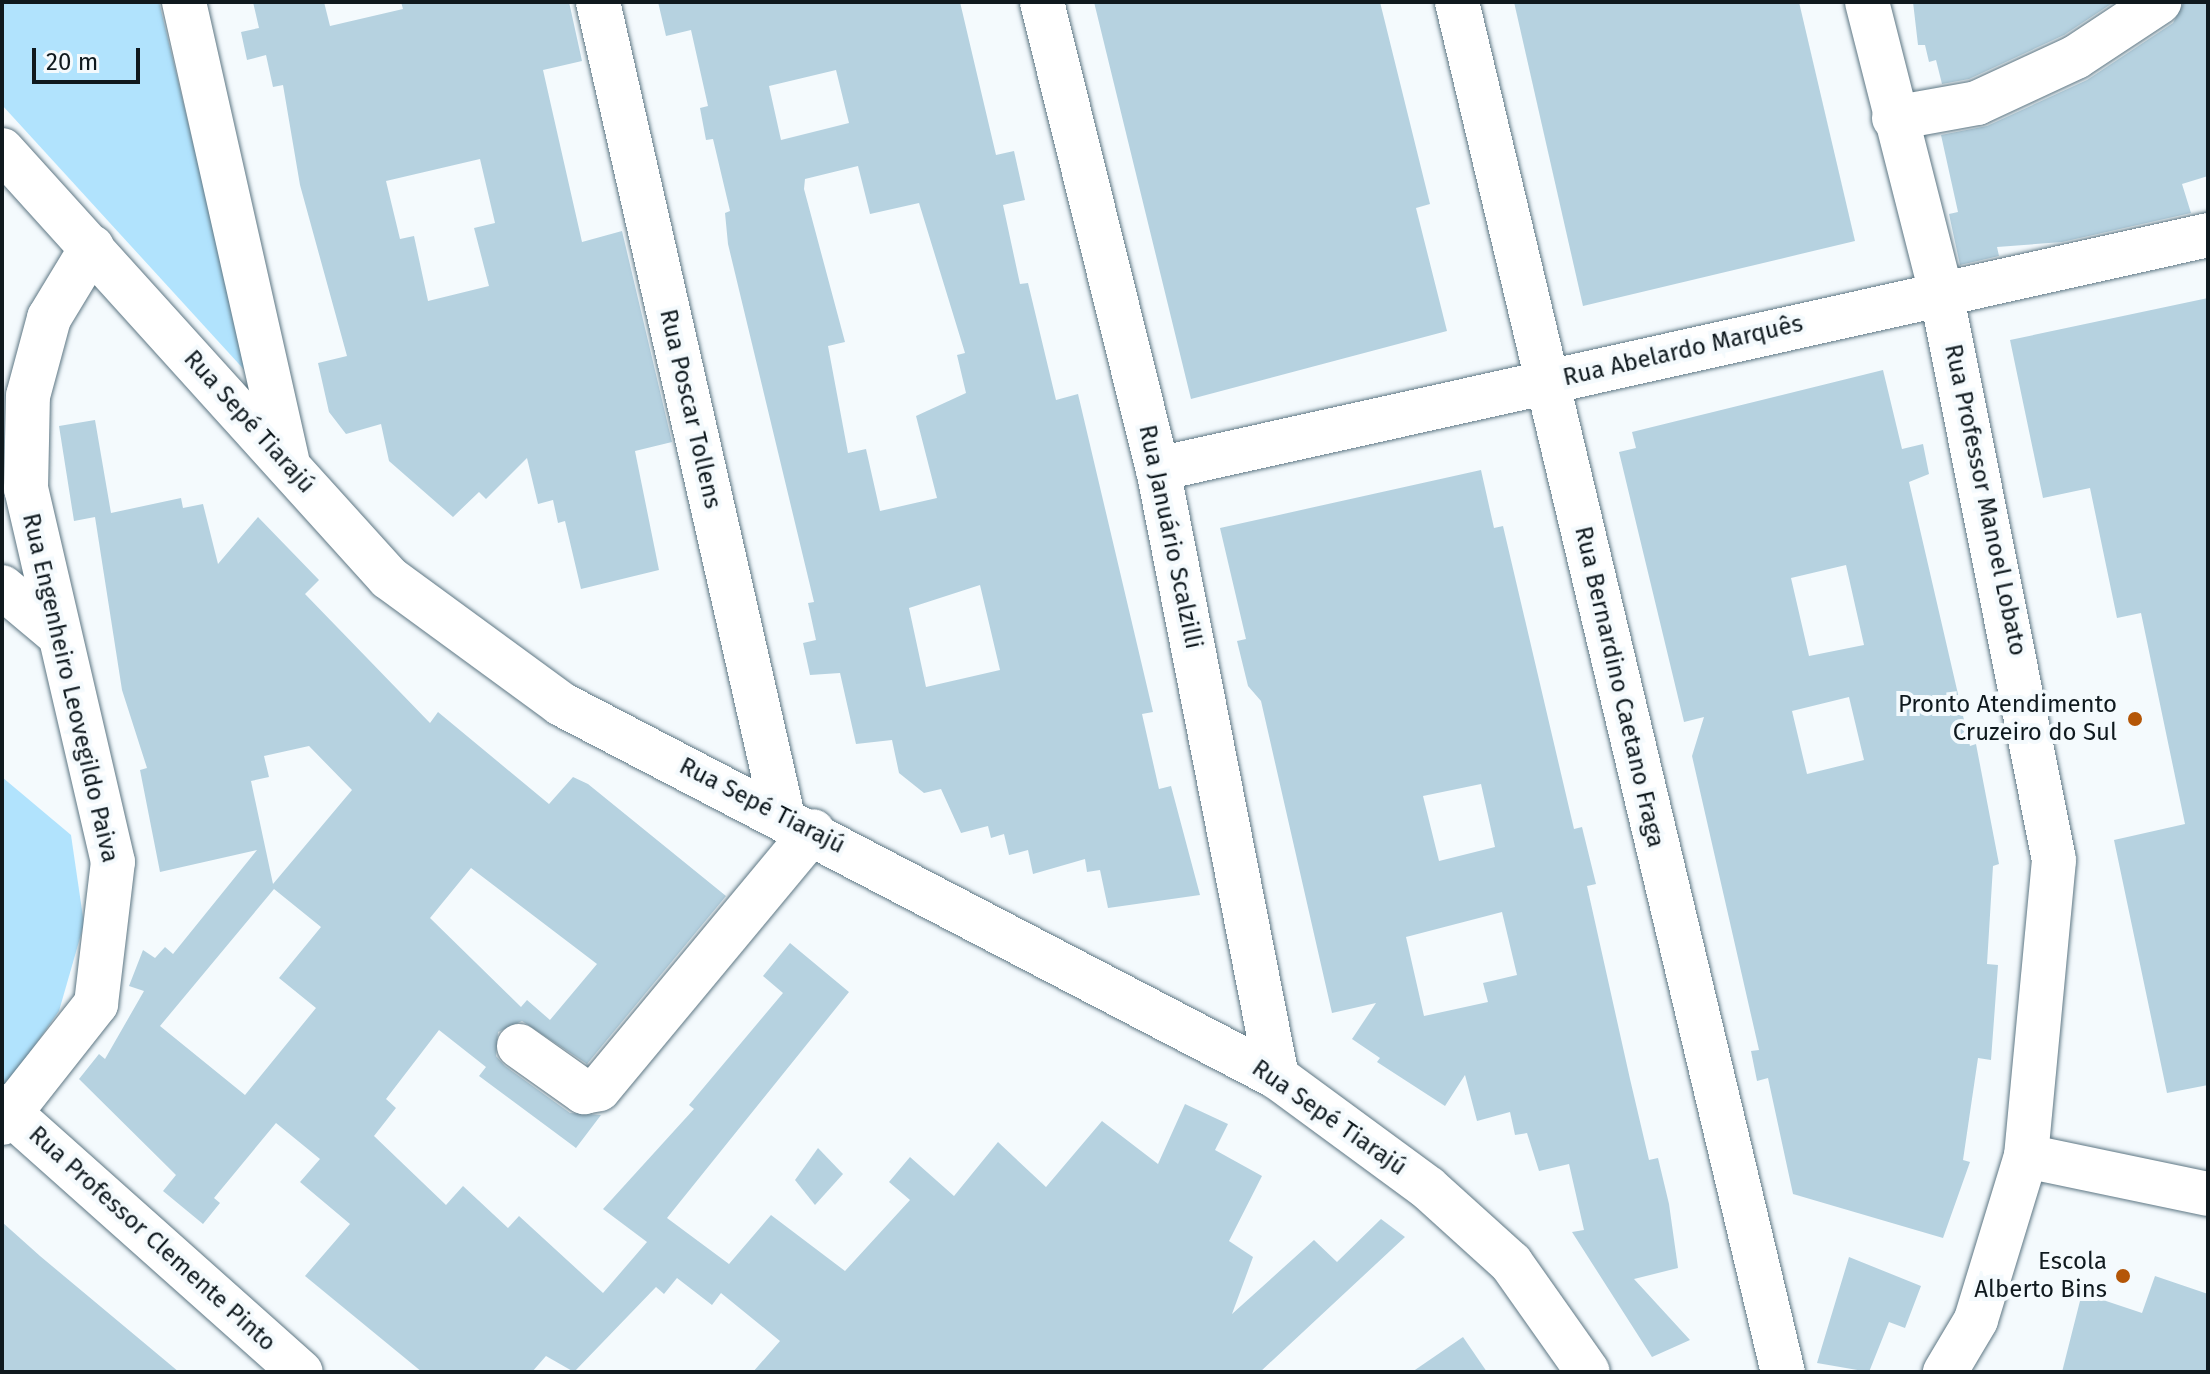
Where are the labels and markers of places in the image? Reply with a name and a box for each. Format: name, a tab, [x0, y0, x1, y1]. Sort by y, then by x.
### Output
place label: Pronto Atendimento Cruzeiro do Sul	[1898, 691, 2117, 747]
marker: Pronto Atendimento Cruzeiro do Sul	[2124, 708, 2146, 730]
place label: Escola Alberto Bins	[1974, 1248, 2107, 1304]
marker: Escola Alberto Bins	[2114, 1267, 2132, 1285]

